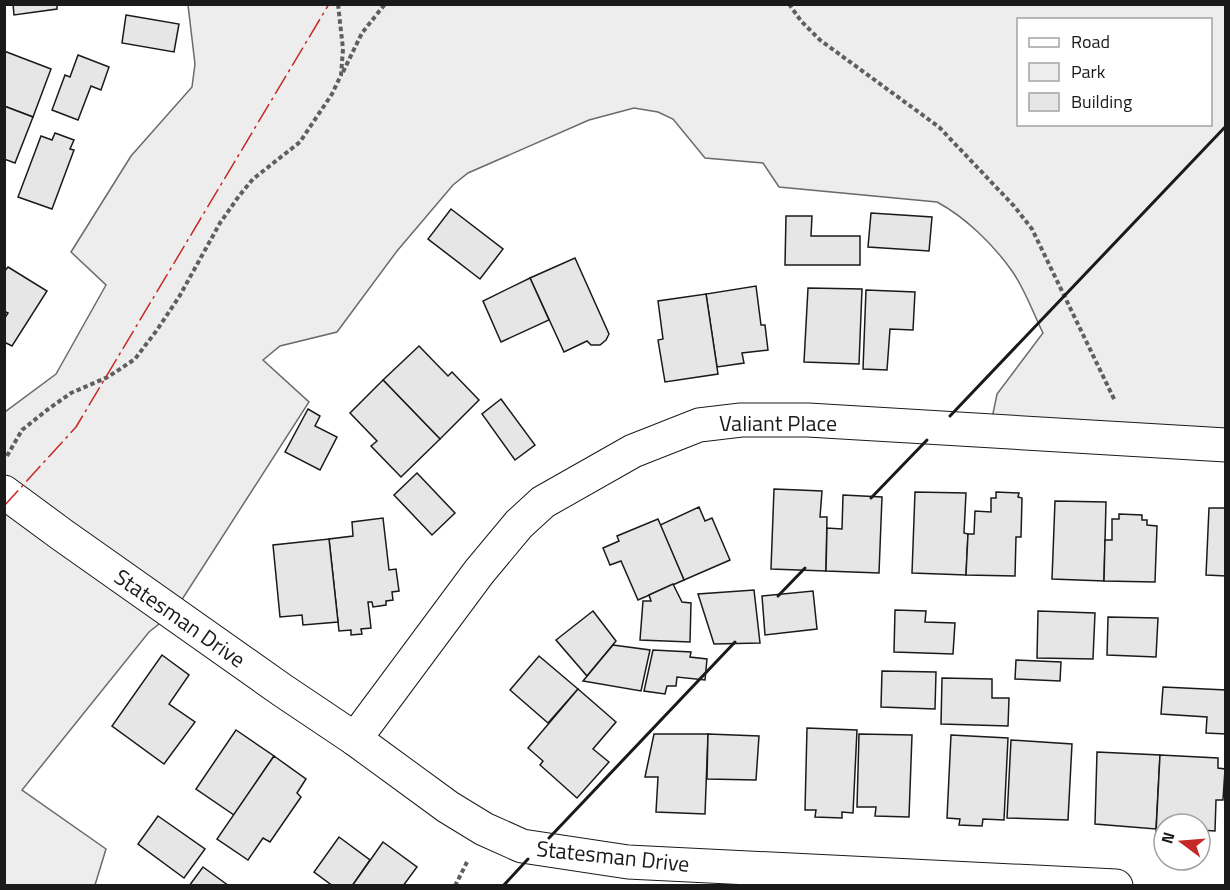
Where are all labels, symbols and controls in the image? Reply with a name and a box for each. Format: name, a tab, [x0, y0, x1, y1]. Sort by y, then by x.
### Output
legend	[1017, 18, 1212, 126]
text: Road	[1071, 28, 1110, 55]
text: Park	[1071, 58, 1106, 85]
text: Building	[1071, 88, 1132, 115]
street label: Valiant Place	[719, 406, 837, 440]
street label: Statesman Drive	[107, 560, 253, 676]
north arrow	[1152, 812, 1212, 872]
text: N	[1155, 829, 1181, 847]
street label: Statesman Drive	[535, 831, 691, 881]

